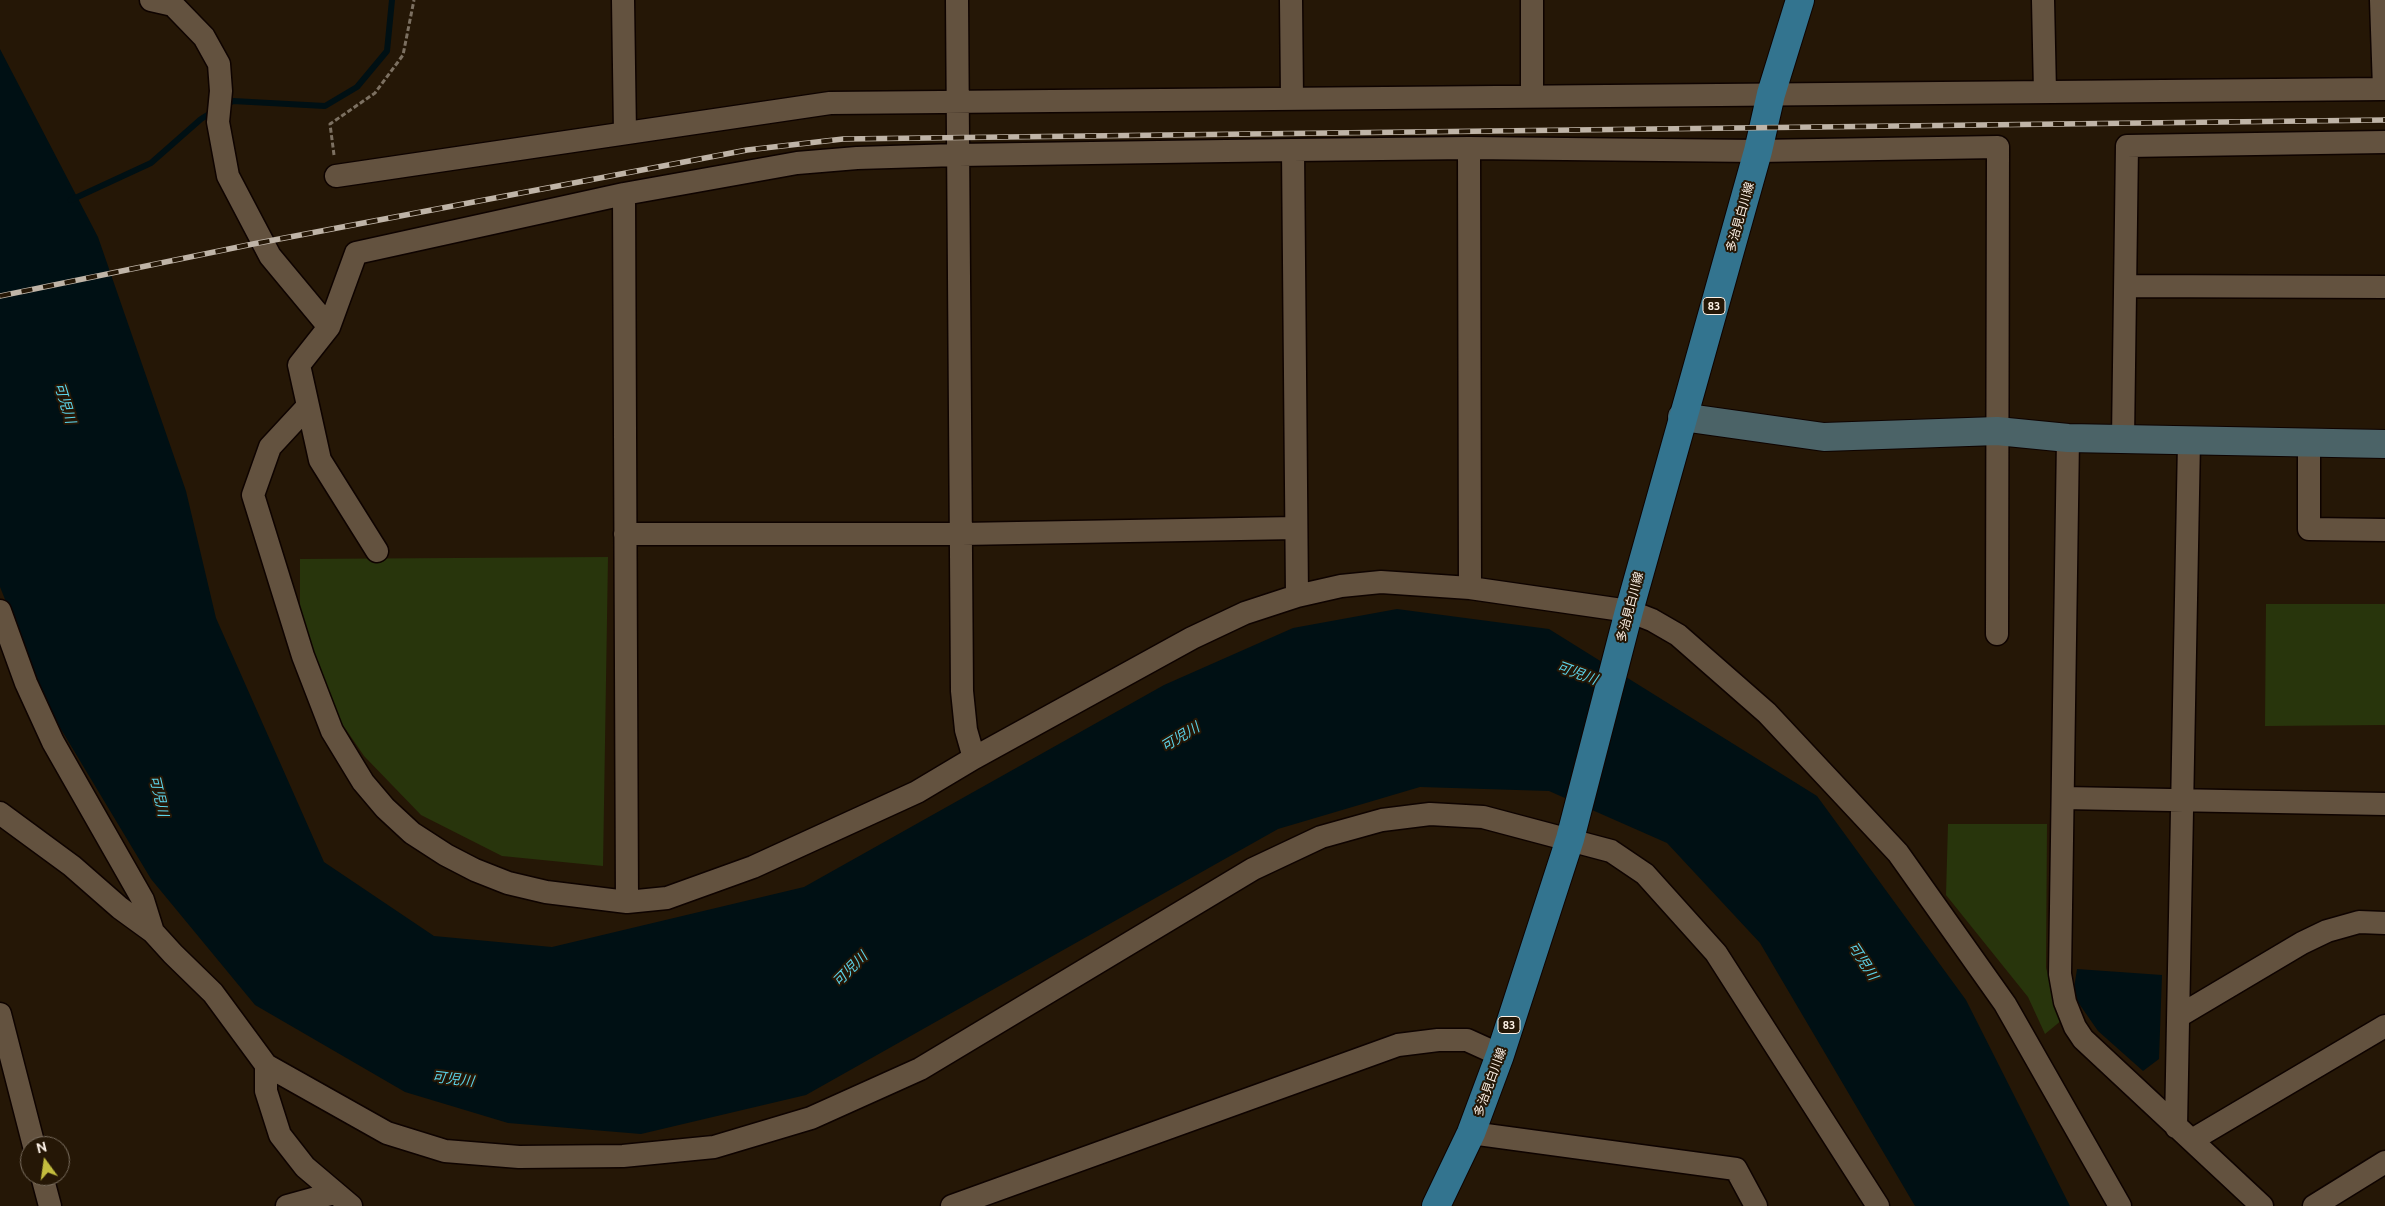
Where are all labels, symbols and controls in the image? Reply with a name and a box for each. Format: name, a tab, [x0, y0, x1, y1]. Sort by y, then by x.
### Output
street label: 多治見白川線	[1723, 180, 1757, 254]
road number: 83	[1703, 298, 1725, 314]
water label: 可児川	[51, 380, 79, 426]
street label: 多治見白川線	[1614, 570, 1646, 644]
water label: 可児川	[1554, 658, 1600, 688]
water label: 可児川	[1158, 719, 1202, 755]
water label: 可児川	[146, 774, 172, 818]
water label: 可児川	[1845, 939, 1881, 983]
water label: 可児川	[829, 948, 871, 990]
road number: 83	[1498, 1016, 1520, 1034]
street label: 多治見白川線	[1471, 1046, 1509, 1118]
water label: 可児川	[431, 1068, 475, 1090]
north arrow	[20, 1136, 70, 1186]
text: N	[35, 1138, 49, 1156]

